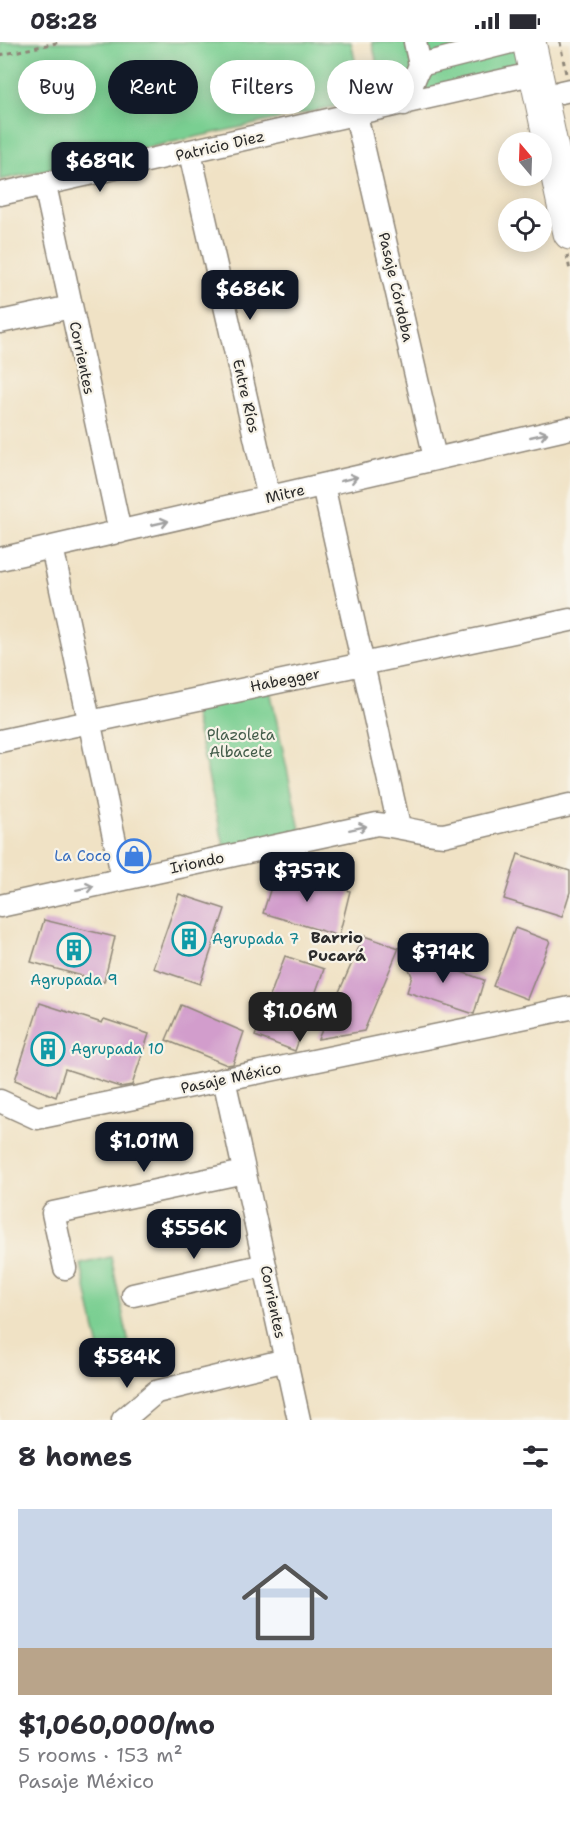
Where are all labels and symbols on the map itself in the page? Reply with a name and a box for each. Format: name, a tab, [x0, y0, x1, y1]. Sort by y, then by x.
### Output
street label: Patricio Diez	[174, 126, 266, 166]
north arrow	[498, 132, 552, 186]
pin: $689K	[58, 142, 142, 193]
street label: Pasaje Córdoba	[374, 230, 418, 344]
pin: $686K	[208, 270, 292, 321]
street label: Corrientes	[65, 320, 99, 396]
street label: Entre Ríos	[228, 357, 264, 435]
one-way arrow	[529, 429, 549, 440]
one-way arrow	[339, 473, 359, 484]
street label: Mitre	[263, 480, 307, 508]
one-way arrow	[150, 517, 169, 529]
street label: Habegger	[248, 663, 322, 697]
park label: Plazoleta Albacete	[207, 725, 276, 762]
one-way arrow	[348, 822, 367, 833]
shop icon: La Coco	[116, 838, 152, 874]
place label: La Coco	[54, 846, 111, 866]
street label: Iriondo	[168, 848, 226, 878]
pin: $757K	[265, 852, 349, 903]
one-way arrow	[76, 881, 95, 893]
building icon: Agrupada 7	[171, 921, 207, 957]
district label: Barrio Pucará	[308, 927, 366, 966]
place label: Agrupada 7	[212, 929, 299, 949]
building icon: Agrupada 9	[56, 932, 92, 968]
pin: $714K	[401, 933, 485, 984]
place label: Agrupada 9	[30, 970, 118, 990]
pin: $1.06M	[251, 992, 349, 1043]
building icon: Agrupada 10	[30, 1031, 66, 1067]
place label: Agrupada 10	[71, 1039, 164, 1059]
street label: Pasaje México	[179, 1058, 283, 1098]
pin: $1.01M	[95, 1122, 193, 1173]
pin: $556K	[152, 1209, 236, 1260]
street label: Corrientes	[256, 1264, 290, 1340]
pin: $584K	[85, 1338, 169, 1389]

